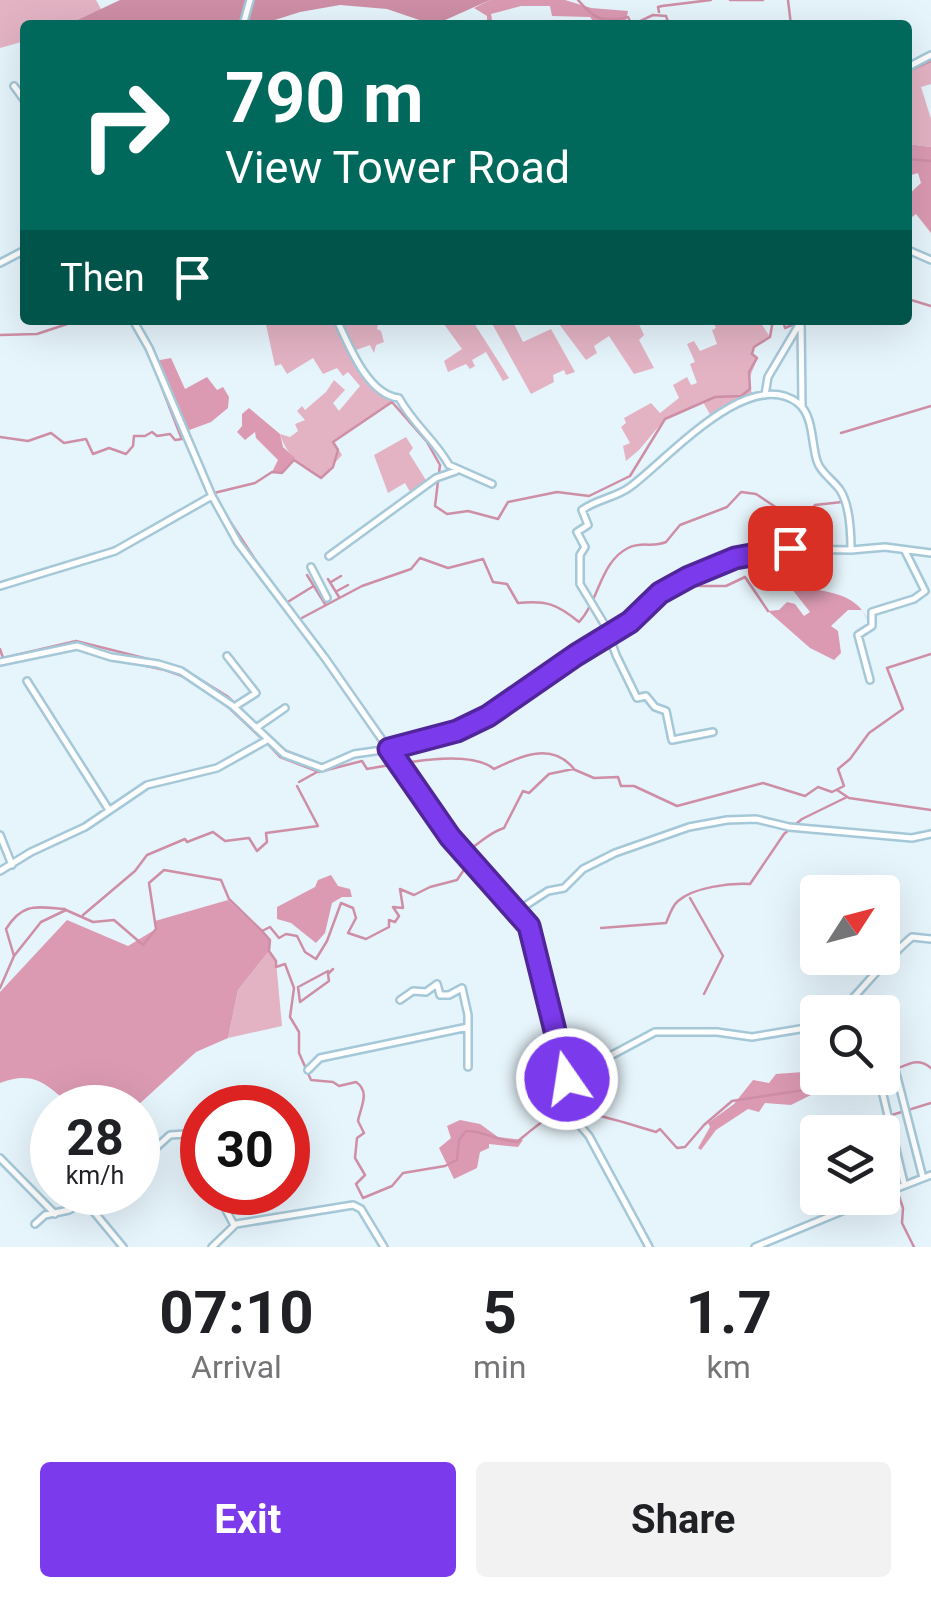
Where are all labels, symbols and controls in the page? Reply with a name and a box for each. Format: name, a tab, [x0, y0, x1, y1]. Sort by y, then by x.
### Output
text: 790 m	[225, 57, 424, 139]
icon: right	[60, 60, 190, 190]
text: View Tower Road	[225, 141, 570, 194]
icon: arrive	[165, 250, 220, 305]
text: Then	[60, 256, 145, 300]
pin	[748, 506, 833, 591]
icon: arrive	[763, 521, 818, 576]
north arrow	[800, 875, 900, 975]
map controls	[800, 875, 900, 1215]
button: search	[800, 995, 900, 1095]
position arrow	[515, 1027, 619, 1131]
speed limit sign: 30	[180, 1085, 310, 1215]
text: 28	[66, 1109, 124, 1167]
button: layers	[800, 1115, 900, 1215]
text: km/h	[66, 1161, 124, 1190]
text: 07:10	[159, 1277, 314, 1348]
text: 5	[482, 1277, 517, 1348]
text: 1.7	[686, 1277, 772, 1348]
text: Arrival	[191, 1348, 282, 1386]
text: min	[473, 1348, 526, 1386]
text: km	[707, 1348, 751, 1386]
button: Exit	[40, 1462, 456, 1577]
button: Share	[476, 1462, 891, 1577]

